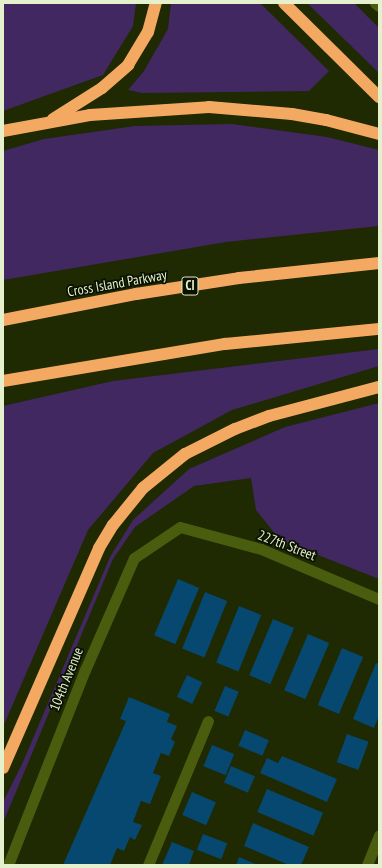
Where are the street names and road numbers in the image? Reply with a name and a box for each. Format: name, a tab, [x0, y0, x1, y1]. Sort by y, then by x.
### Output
street label: Cross Island Parkway	[66, 266, 168, 300]
road number: CI	[181, 275, 199, 297]
street label: 227th Street	[256, 526, 318, 564]
street label: 104th Avenue	[46, 645, 86, 713]

